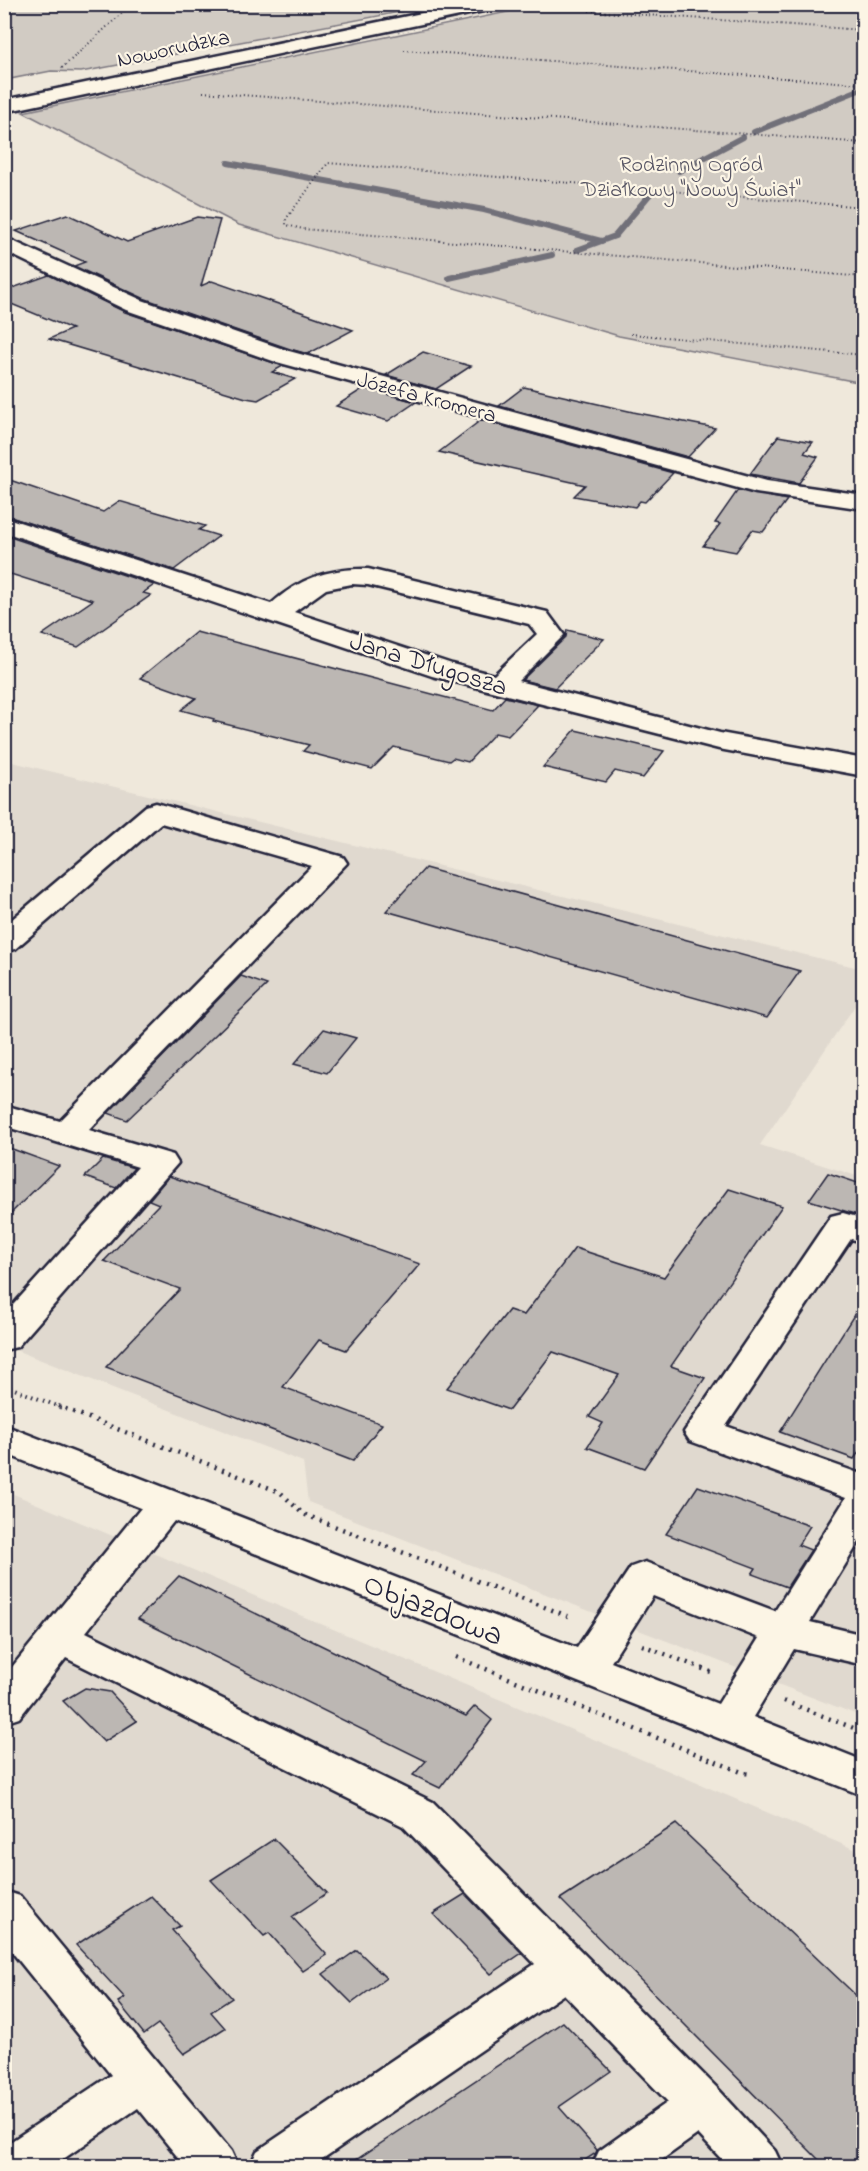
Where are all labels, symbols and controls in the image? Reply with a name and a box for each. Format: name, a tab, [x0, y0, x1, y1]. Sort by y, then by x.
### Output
street label: Noworudzka	[114, 22, 233, 77]
park label: Rodzinny Ogród Działkowy "Nowy Świat"	[580, 150, 801, 208]
street label: Józefa Kromera	[353, 365, 500, 433]
street label: Jana Długosza	[345, 624, 512, 708]
street label: Objazdowa	[356, 1562, 510, 1661]

